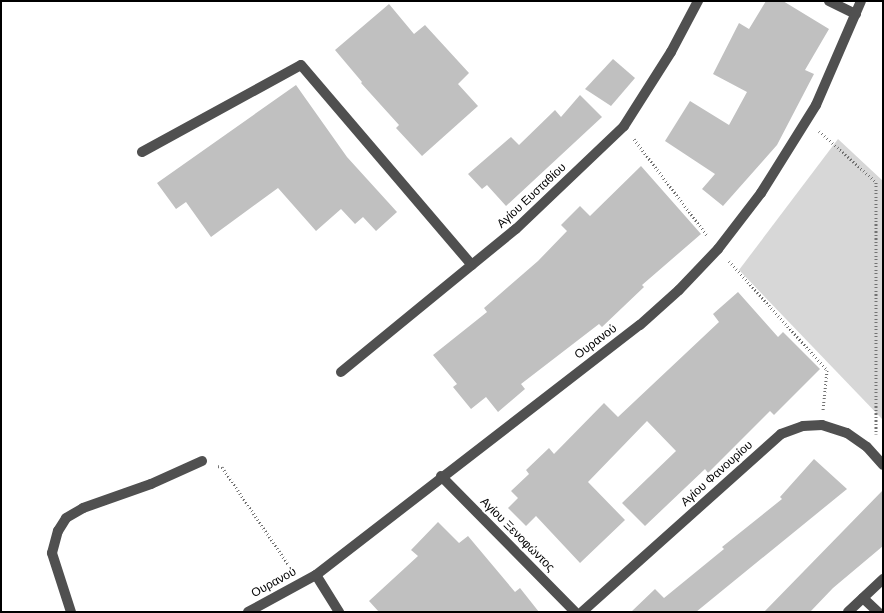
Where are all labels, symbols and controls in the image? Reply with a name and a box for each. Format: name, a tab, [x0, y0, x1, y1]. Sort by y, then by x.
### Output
street label: Αγίου Ευσταθίου	[495, 160, 569, 232]
street label: Ουρανού	[572, 322, 620, 362]
street label: Αγίου Φανουρίου	[678, 438, 756, 510]
street label: Αγίου Ξενοφώντος	[477, 495, 557, 575]
street label: Ουρανού	[249, 565, 299, 601]

